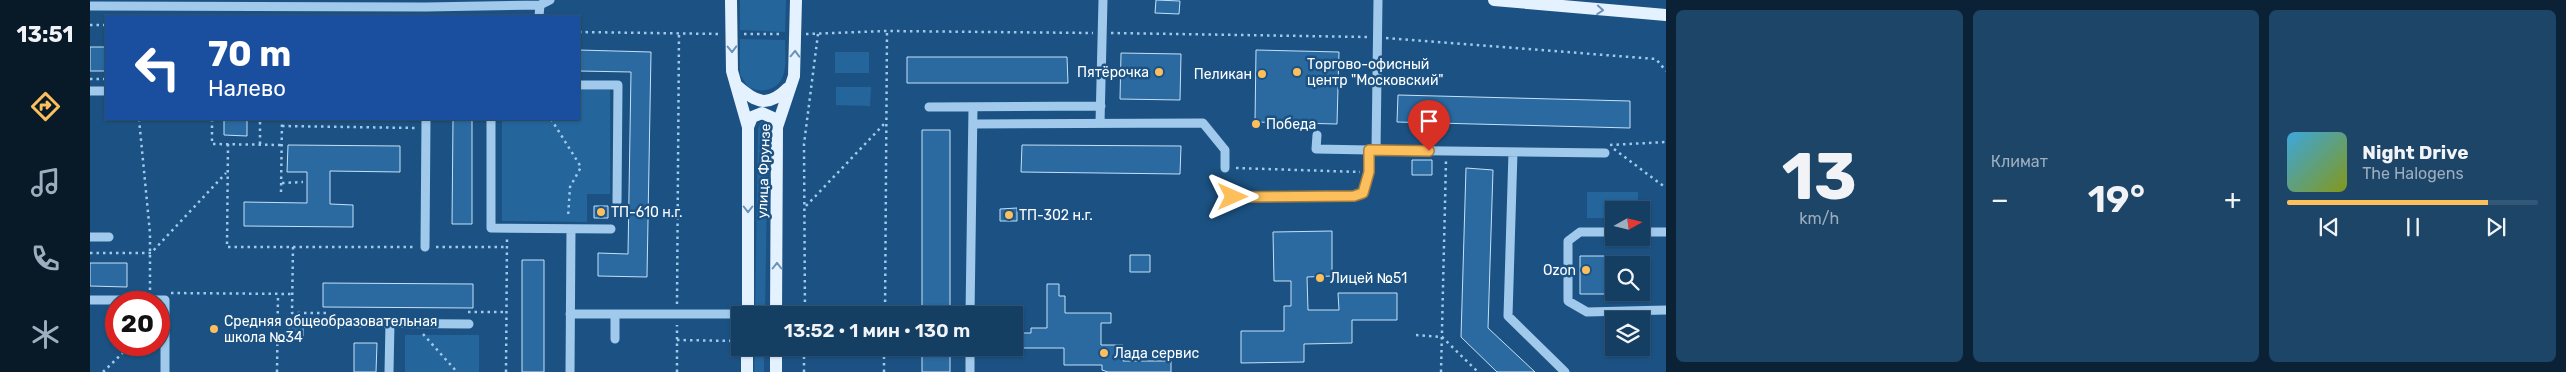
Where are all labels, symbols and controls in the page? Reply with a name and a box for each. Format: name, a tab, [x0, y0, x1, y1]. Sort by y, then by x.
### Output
one-way arrow	[1596, 4, 1604, 15]
text: 13:51	[17, 21, 73, 48]
text: 70 m	[208, 33, 291, 75]
icon: left	[125, 35, 190, 100]
one-way arrow	[727, 45, 737, 53]
one-way arrow	[789, 50, 800, 58]
place label: Торгово-офисный центр "Московский"	[1307, 56, 1444, 89]
place label: Пятёрочка	[1077, 64, 1149, 81]
marker: Пятёрочка	[1153, 66, 1165, 78]
place label: Пеликан	[1194, 66, 1252, 83]
marker: Торгово-офисный центр "Московский"	[1291, 66, 1303, 78]
marker: Пеликан	[1256, 68, 1268, 80]
text: Налево	[208, 75, 286, 102]
icon: directions	[28, 89, 63, 124]
pin	[1408, 100, 1450, 151]
icon: arrive	[1415, 107, 1443, 135]
place label: Победа	[1266, 116, 1316, 133]
marker: Победа	[1250, 118, 1262, 130]
street label: улица Фрунзе	[754, 123, 774, 219]
text: 13	[1782, 138, 1857, 215]
text: Night Drive	[2362, 141, 2469, 164]
text: Климат	[1991, 152, 2048, 171]
text: The Halogens	[2362, 164, 2464, 183]
icon: music	[28, 165, 63, 200]
position arrow	[1206, 170, 1258, 222]
text: 19°	[2088, 176, 2145, 222]
text: −	[1991, 183, 2009, 216]
text: +	[2224, 183, 2241, 216]
north arrow	[1605, 201, 1650, 246]
map controls	[1605, 201, 1650, 356]
place label: ТП-610 н.г.	[611, 204, 683, 221]
marker: ТП-610 н.г.	[595, 206, 607, 218]
one-way arrow	[743, 206, 753, 213]
place label: ТП-302 н.г.	[1019, 207, 1093, 224]
marker: ТП-302 н.г.	[1003, 209, 1015, 221]
text: km/h	[1799, 209, 1839, 228]
icon: previous	[2315, 213, 2343, 241]
icon: pause	[2399, 213, 2427, 241]
icon: next	[2482, 213, 2510, 241]
icon: phone	[28, 241, 63, 276]
button: search	[1605, 256, 1650, 301]
one-way arrow	[772, 262, 782, 270]
place label: Ozon	[1543, 262, 1576, 279]
marker: Ozon	[1580, 264, 1592, 276]
place label: Лицей №51	[1330, 270, 1407, 287]
marker: Лицей №51	[1314, 272, 1326, 284]
speed limit sign: 20	[105, 291, 170, 356]
button: layers	[1605, 311, 1650, 356]
place label: Средняя общеобразовательная школа №34	[224, 313, 438, 346]
icon: climate	[28, 317, 63, 352]
text: 13:52 · 1 мин · 130 m	[784, 319, 970, 342]
marker: Средняя общеобразовательная школа №34	[208, 323, 220, 335]
place label: Лада сервис	[1114, 345, 1199, 362]
marker: Лада сервис	[1098, 347, 1110, 359]

